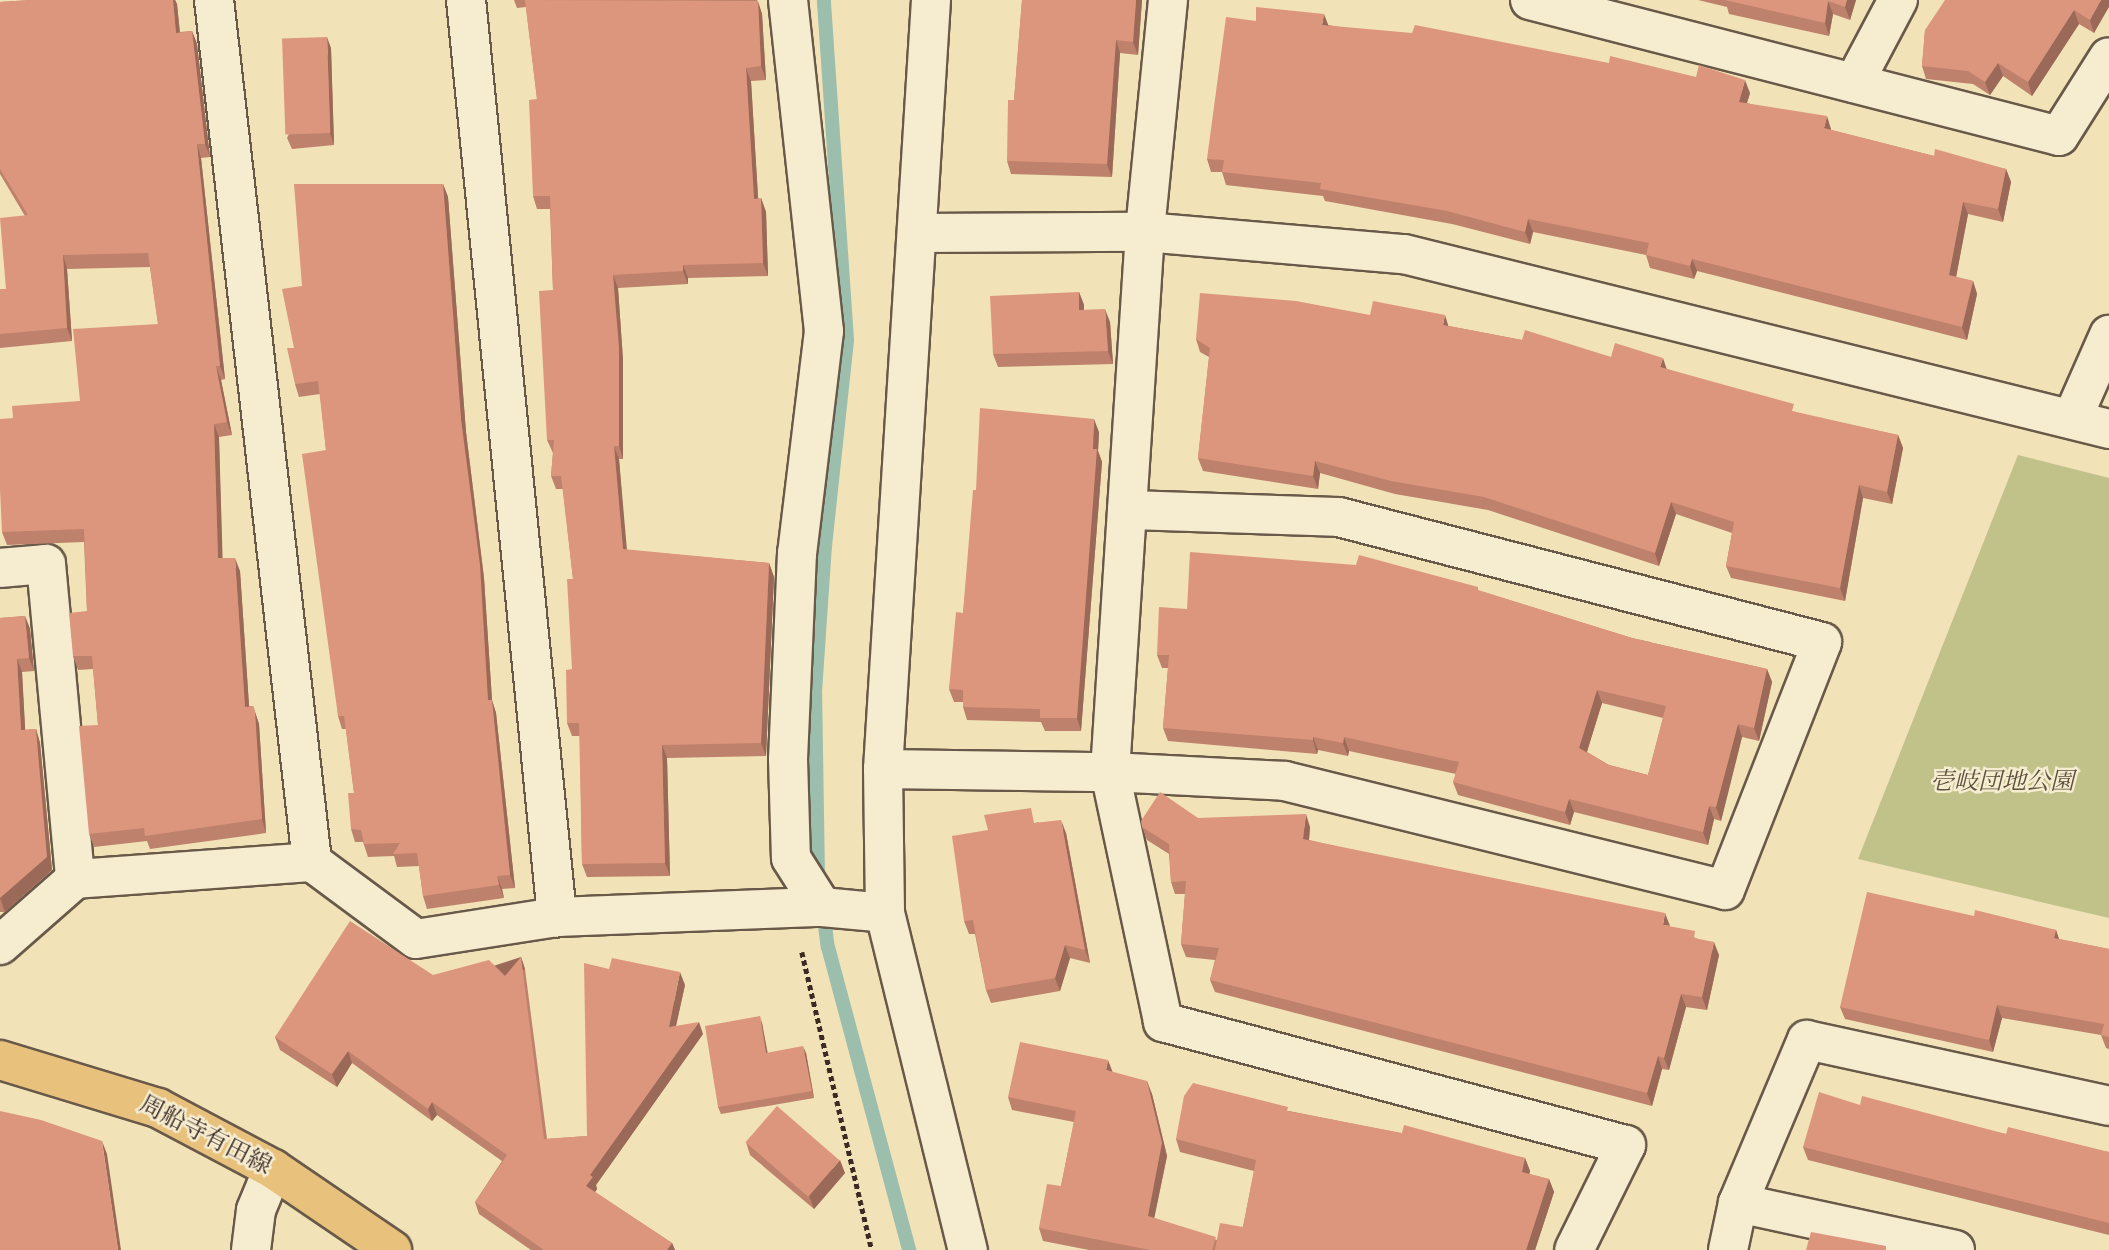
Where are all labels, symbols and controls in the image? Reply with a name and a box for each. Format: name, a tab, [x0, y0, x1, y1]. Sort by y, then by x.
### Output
park label: 壱岐団地公園	[1930, 769, 2074, 797]
street label: 周船寺有田線	[134, 1090, 276, 1182]

